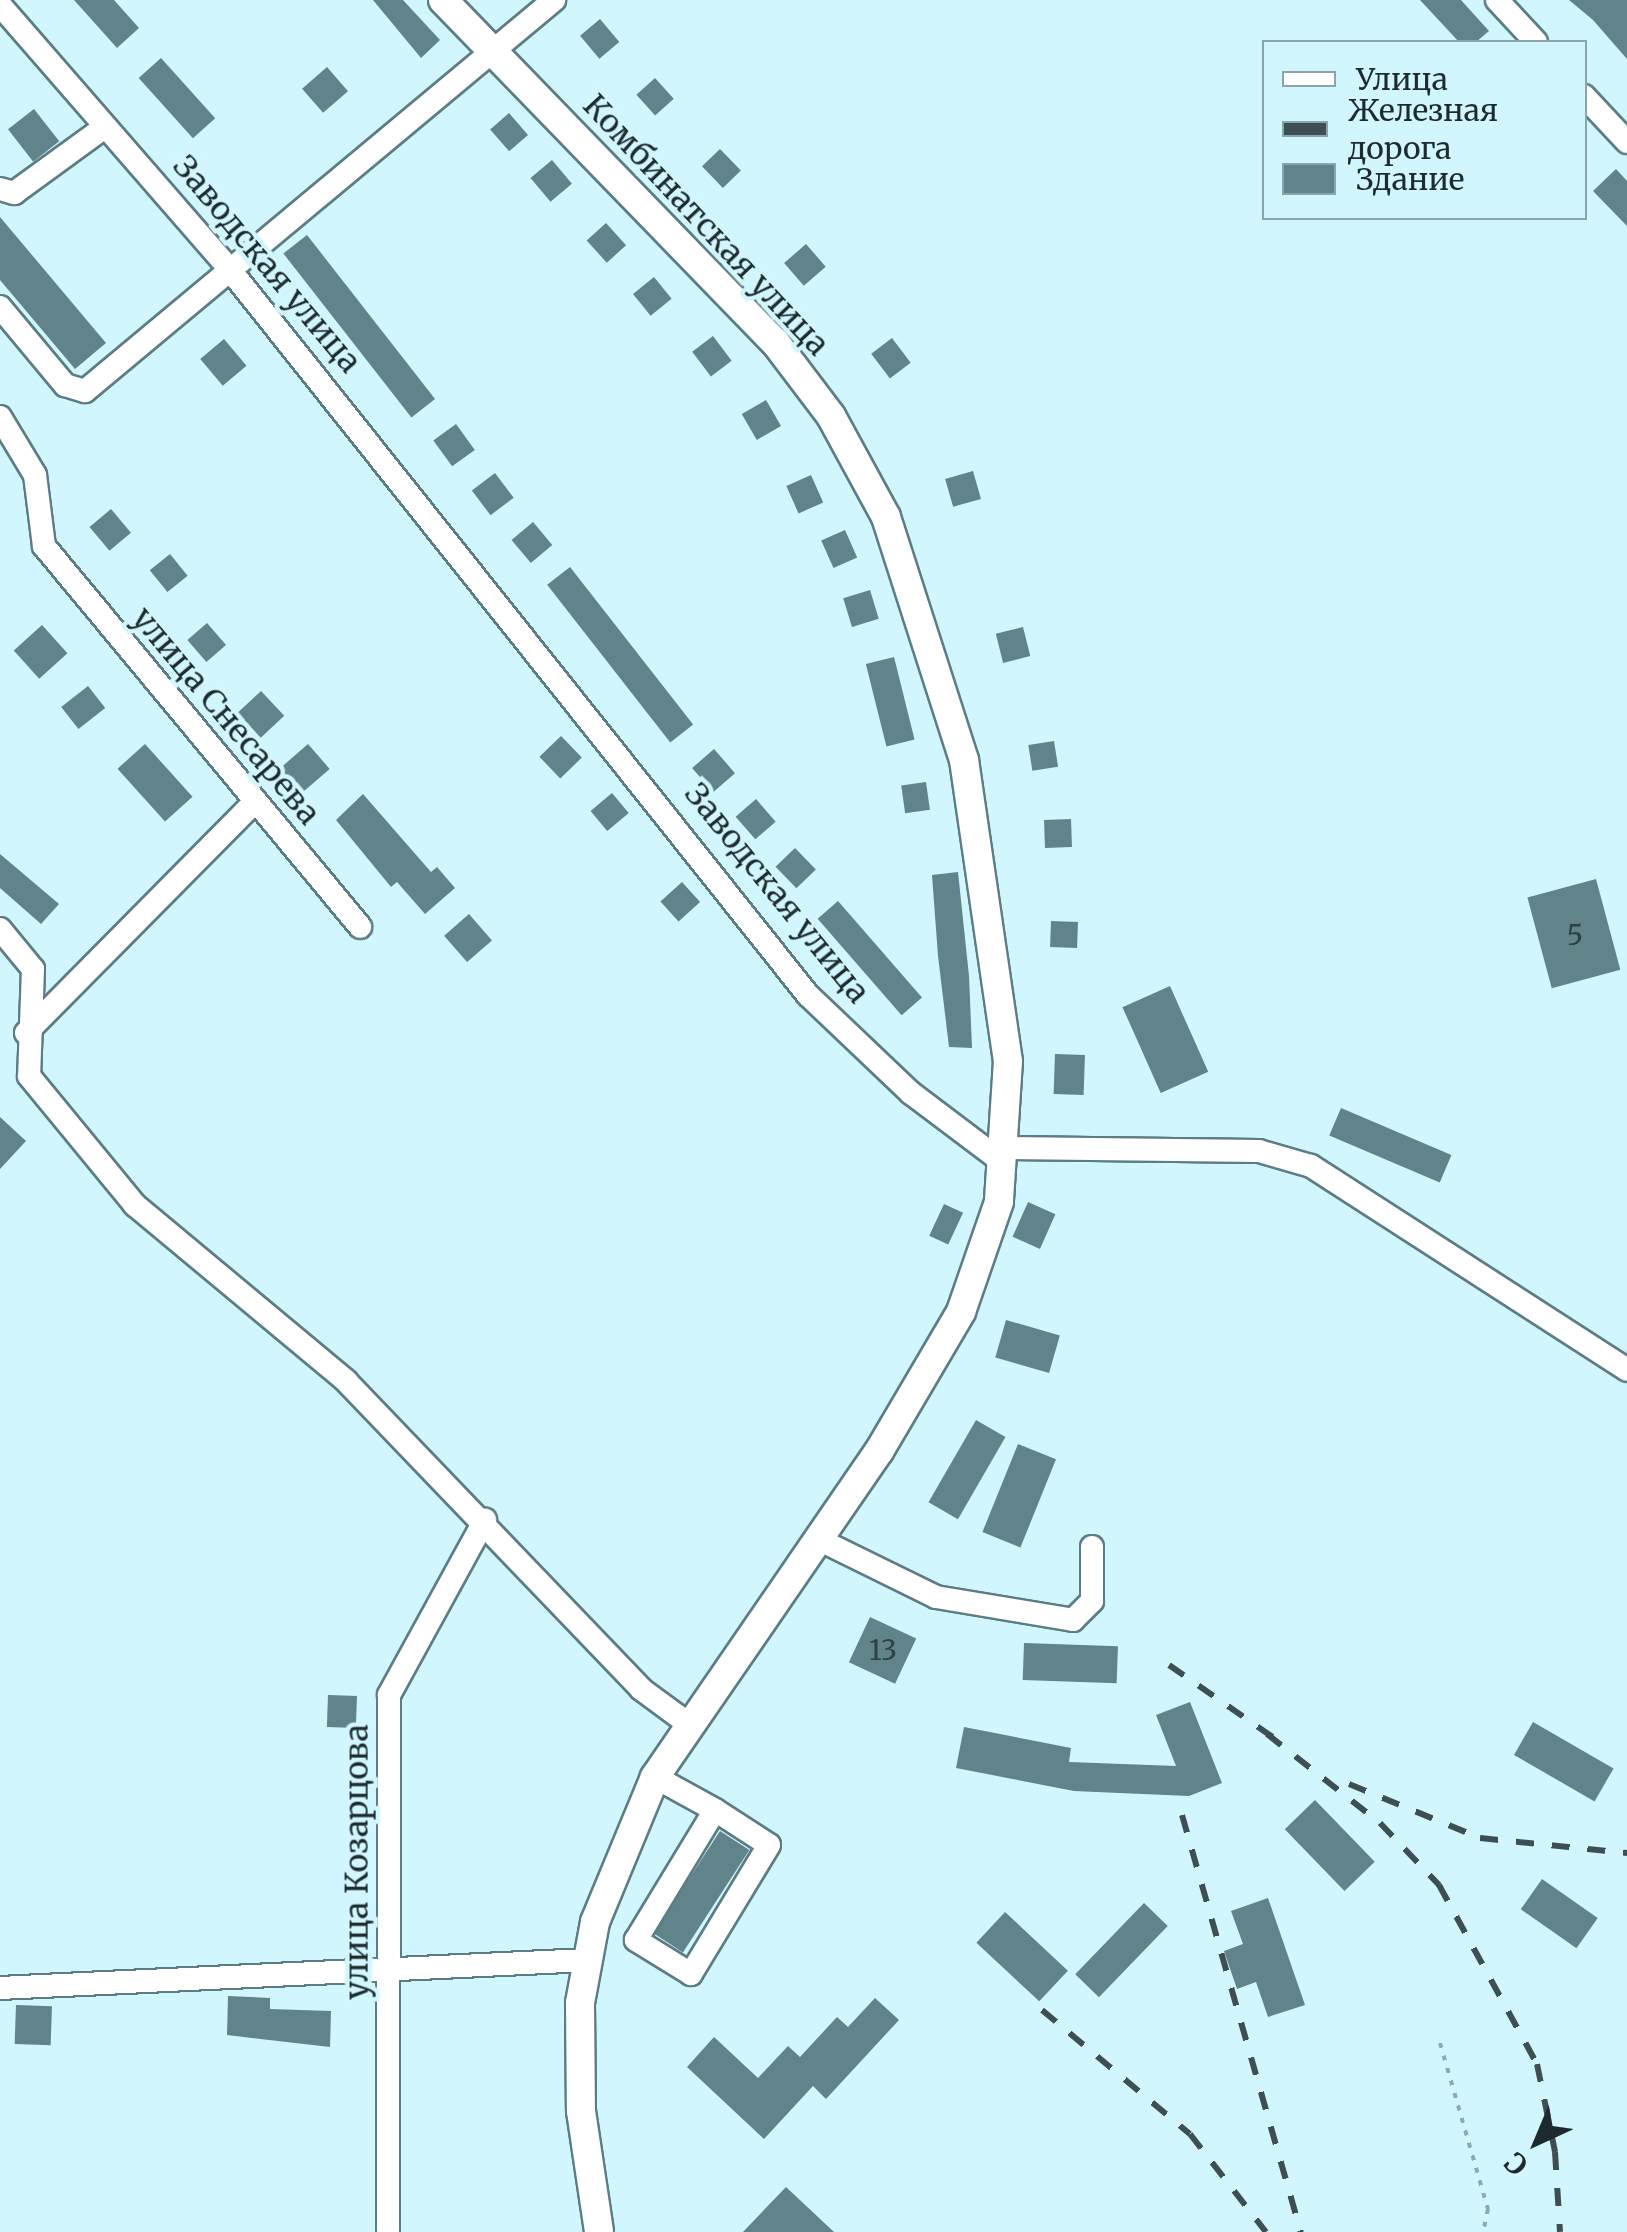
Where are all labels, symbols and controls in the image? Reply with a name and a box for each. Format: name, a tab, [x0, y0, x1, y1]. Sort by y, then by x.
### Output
legend	[1262, 40, 1587, 220]
text: Улица	[1356, 60, 1448, 98]
street label: Комбинатская улица	[575, 86, 837, 364]
text: Железная дорога	[1348, 91, 1498, 167]
street label: Заводская улица	[165, 148, 369, 380]
text: Здание	[1356, 160, 1464, 198]
street label: улица Снесарева	[124, 600, 328, 832]
street label: Заводская улица	[677, 775, 877, 1011]
house number: 5	[1567, 918, 1583, 952]
house number: 13	[869, 1633, 897, 1667]
street label: улица Козарцова	[338, 1724, 376, 2000]
north arrow	[1487, 2092, 1587, 2192]
text: С	[1497, 2144, 1535, 2183]

